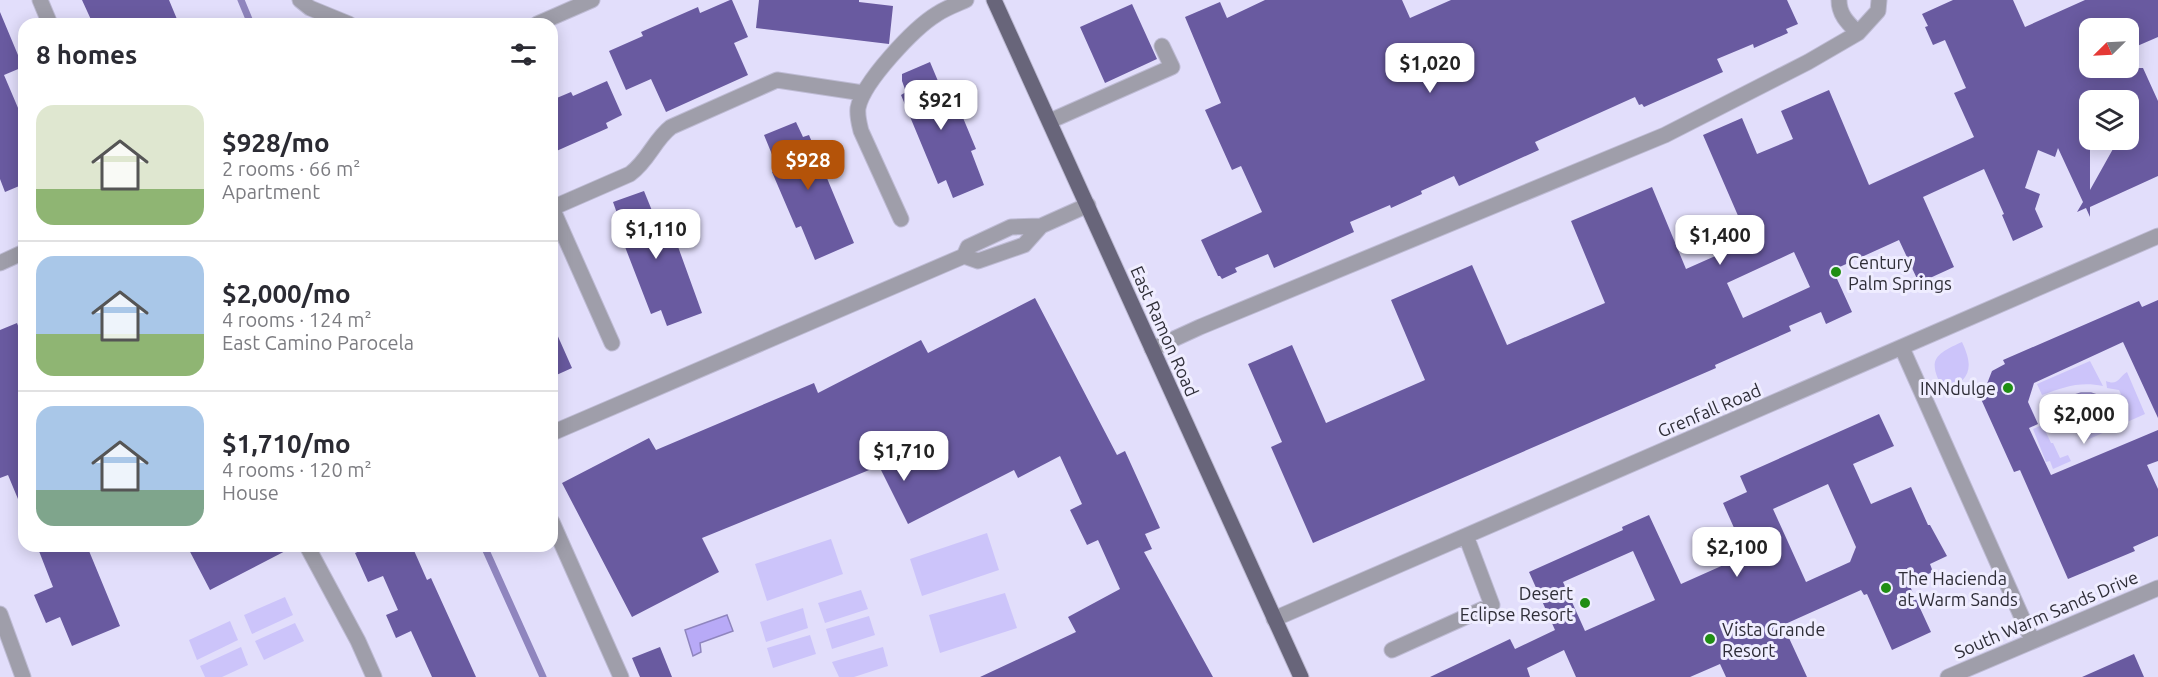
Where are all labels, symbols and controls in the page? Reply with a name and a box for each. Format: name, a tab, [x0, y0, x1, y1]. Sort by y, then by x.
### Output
north arrow	[2079, 18, 2139, 78]
map controls	[2079, 18, 2139, 150]
icon: filters	[507, 38, 540, 71]
text: 8 homes	[36, 40, 137, 69]
pin: $1,020	[1381, 43, 1479, 94]
text: $1,020	[1399, 51, 1461, 74]
pin: $921	[905, 80, 977, 131]
text: $921	[918, 88, 964, 111]
button: layers	[2079, 90, 2139, 150]
text: $928/mo	[222, 128, 330, 157]
icon: home	[84, 129, 156, 201]
pin: $928	[772, 140, 844, 191]
text: $928	[785, 148, 831, 171]
text: 2 rooms · 66 m²	[222, 157, 360, 180]
text: Apartment	[222, 180, 320, 203]
pin: $1,110	[607, 209, 705, 260]
pin: $1,400	[1671, 215, 1769, 266]
text: $1,110	[625, 217, 687, 240]
text: $1,400	[1689, 223, 1751, 246]
place label: Century Palm Springs	[1848, 252, 1952, 293]
street label: East Ramon Road	[1127, 263, 1203, 399]
marker: Century Palm Springs	[1829, 265, 1843, 279]
text: $2,000/mo	[222, 279, 351, 308]
icon: home	[84, 280, 156, 352]
text: 4 rooms · 124 m²	[222, 308, 372, 331]
text: East Camino Parocela	[222, 331, 414, 354]
place label: INNdulge	[1920, 378, 1996, 398]
street label: Grenfall Road	[1654, 379, 1764, 441]
marker: INNdulge	[2001, 381, 2015, 395]
pin: $2,000	[2035, 394, 2133, 445]
text: $2,000	[2053, 402, 2115, 425]
text: $1,710/mo	[222, 429, 351, 458]
icon: home	[84, 430, 156, 502]
pin: $1,710	[855, 431, 953, 482]
text: $1,710	[873, 439, 935, 462]
text: 4 rooms · 120 m²	[222, 458, 372, 481]
text: House	[222, 481, 279, 504]
pin: $2,100	[1688, 527, 1786, 578]
text: $2,100	[1706, 535, 1768, 558]
street label: South Warm Sands Drive	[1951, 566, 2141, 662]
place label: The Hacienda at Warm Sands	[1898, 568, 2018, 609]
marker: The Hacienda at Warm Sands	[1879, 581, 1893, 595]
place label: Desert Eclipse Resort	[1460, 583, 1573, 624]
marker: Desert Eclipse Resort	[1578, 596, 1592, 610]
place label: Vista Grande Resort	[1722, 619, 1825, 660]
marker: Vista Grande Resort	[1703, 632, 1717, 646]

